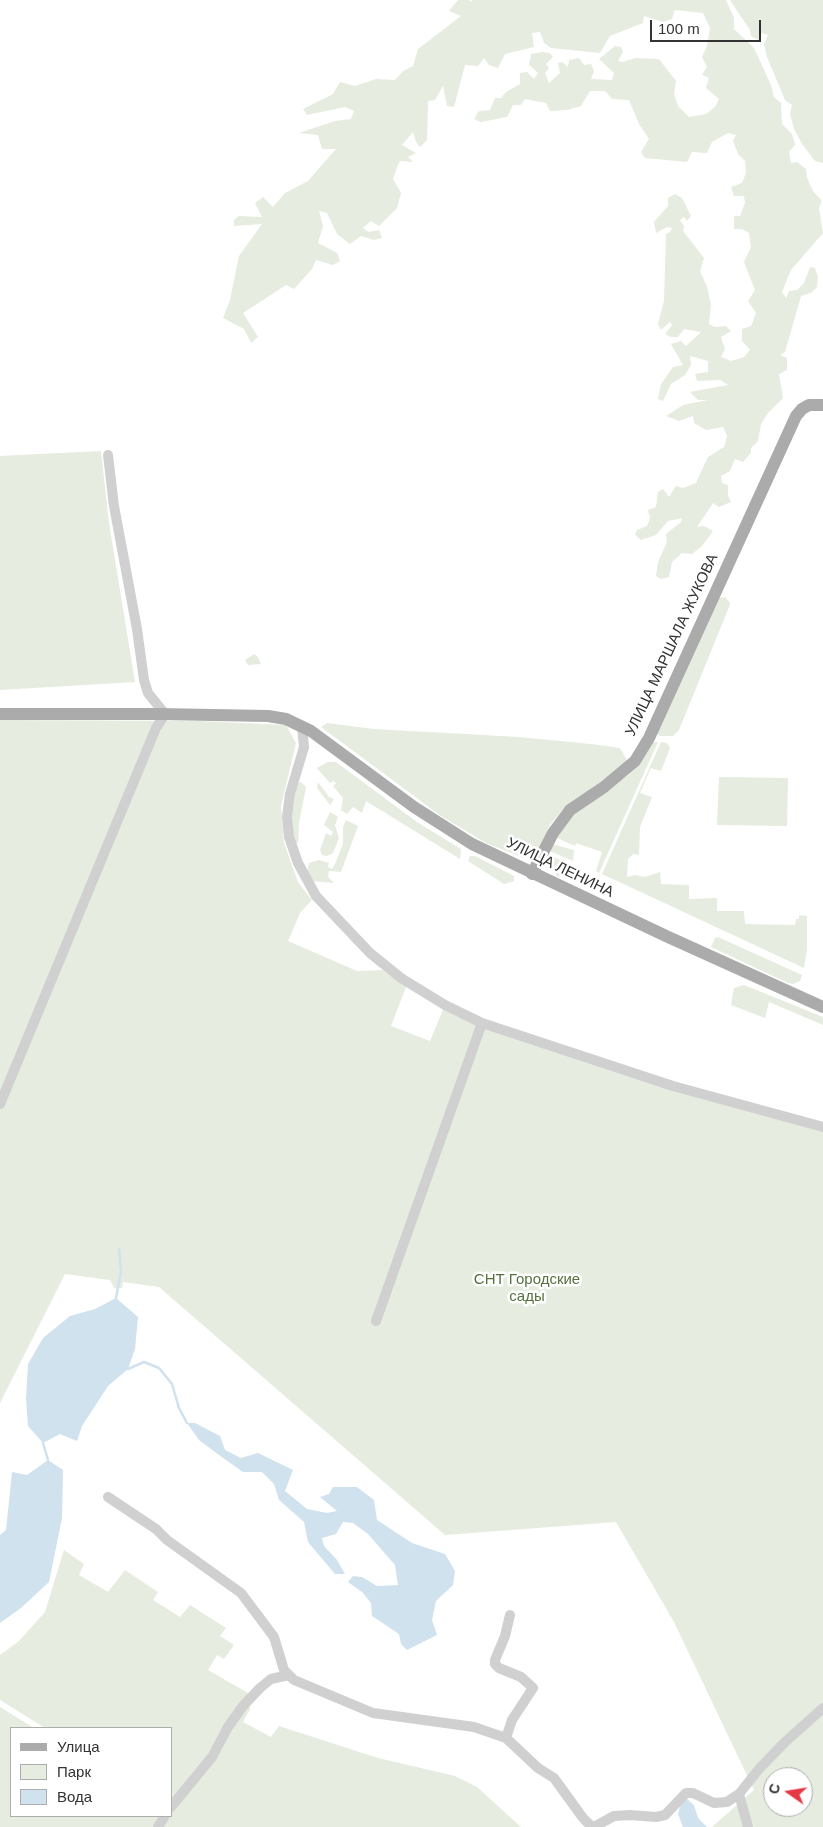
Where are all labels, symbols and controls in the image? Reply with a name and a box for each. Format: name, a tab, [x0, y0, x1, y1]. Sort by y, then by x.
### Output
scale bar	[653, 10, 764, 42]
text: 100 m	[658, 20, 700, 37]
street label: УЛИЦА МАРШАЛА ЖУКОВА	[622, 551, 722, 739]
street label: УЛИЦА ЛЕНИНА	[503, 834, 617, 902]
park label: СНТ Городские сады	[474, 1271, 580, 1306]
legend	[10, 1727, 172, 1817]
text: Улица	[57, 1738, 100, 1755]
text: Парк	[57, 1763, 91, 1780]
north arrow	[763, 1767, 813, 1817]
text: С	[765, 1782, 783, 1796]
text: Вода	[57, 1788, 92, 1805]

